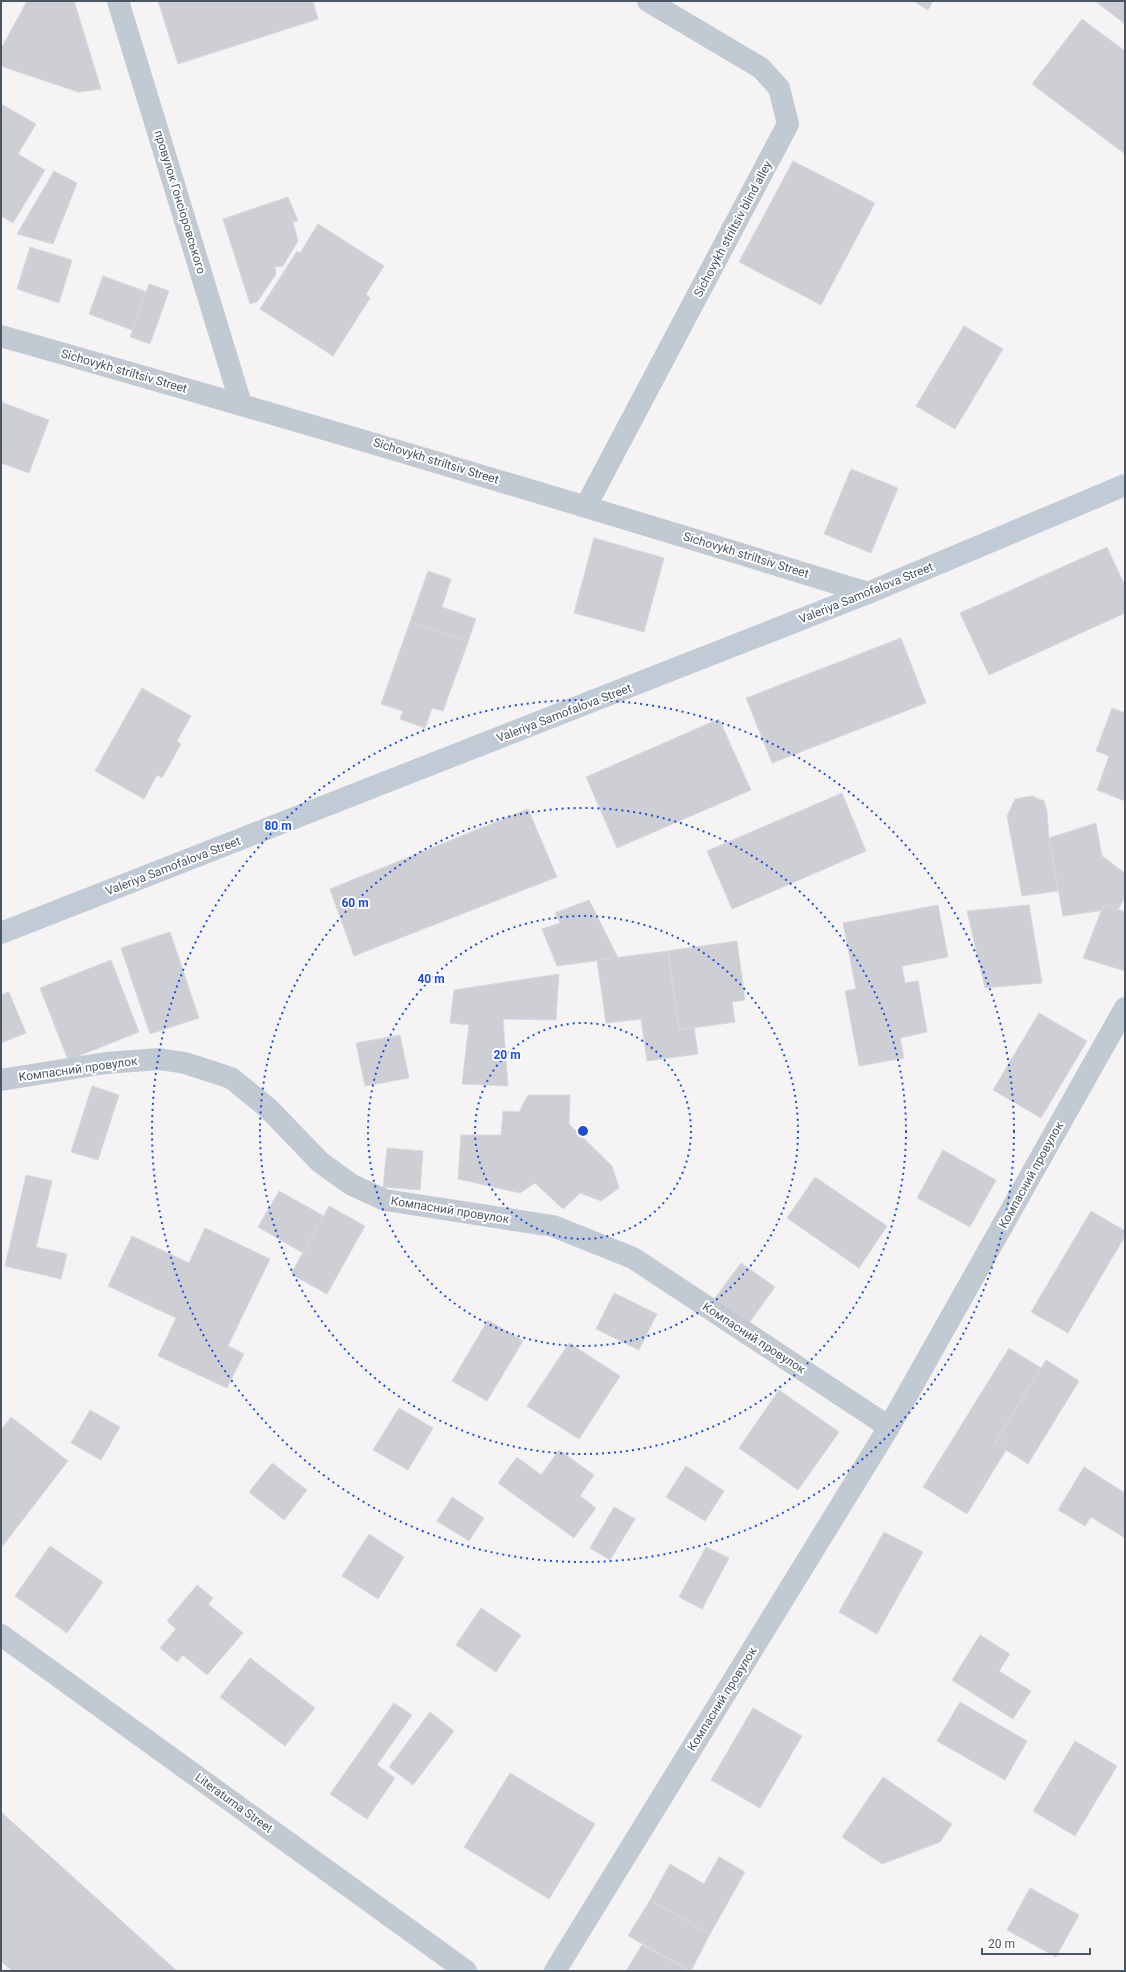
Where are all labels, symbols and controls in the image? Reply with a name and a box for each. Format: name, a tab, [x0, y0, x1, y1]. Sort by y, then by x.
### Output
street label: провулок Гонсіоровського	[151, 128, 209, 276]
street label: Sichovykh striltsiv blind alley	[691, 158, 775, 299]
street label: Sichovykh striltsiv Street	[59, 346, 189, 396]
street label: Sichovykh striltsiv Street	[372, 435, 500, 487]
street label: Sichovykh striltsiv Street	[682, 529, 810, 581]
street label: Valeriya Samofalova Street	[797, 560, 935, 626]
street label: Valeriya Samofalova Street	[494, 681, 634, 745]
text: 80 m	[264, 819, 292, 833]
street label: Valeriya Samofalova Street	[103, 834, 243, 898]
text: 60 m	[341, 896, 369, 910]
text: 40 m	[417, 972, 445, 986]
text: 20 m	[493, 1048, 521, 1062]
street label: Компасний провулок	[18, 1054, 139, 1084]
street label: Компасний провулок	[996, 1119, 1066, 1231]
centre of rings	[576, 1124, 590, 1138]
street label: Компасний провулок	[390, 1194, 511, 1226]
street label: Компасний провулок	[700, 1300, 808, 1377]
street label: Компасний провулок	[684, 1644, 760, 1754]
street label: Literaturna Street	[192, 1770, 276, 1836]
scale bar	[982, 1930, 1090, 1956]
text: 20 m	[988, 1937, 1015, 1951]

